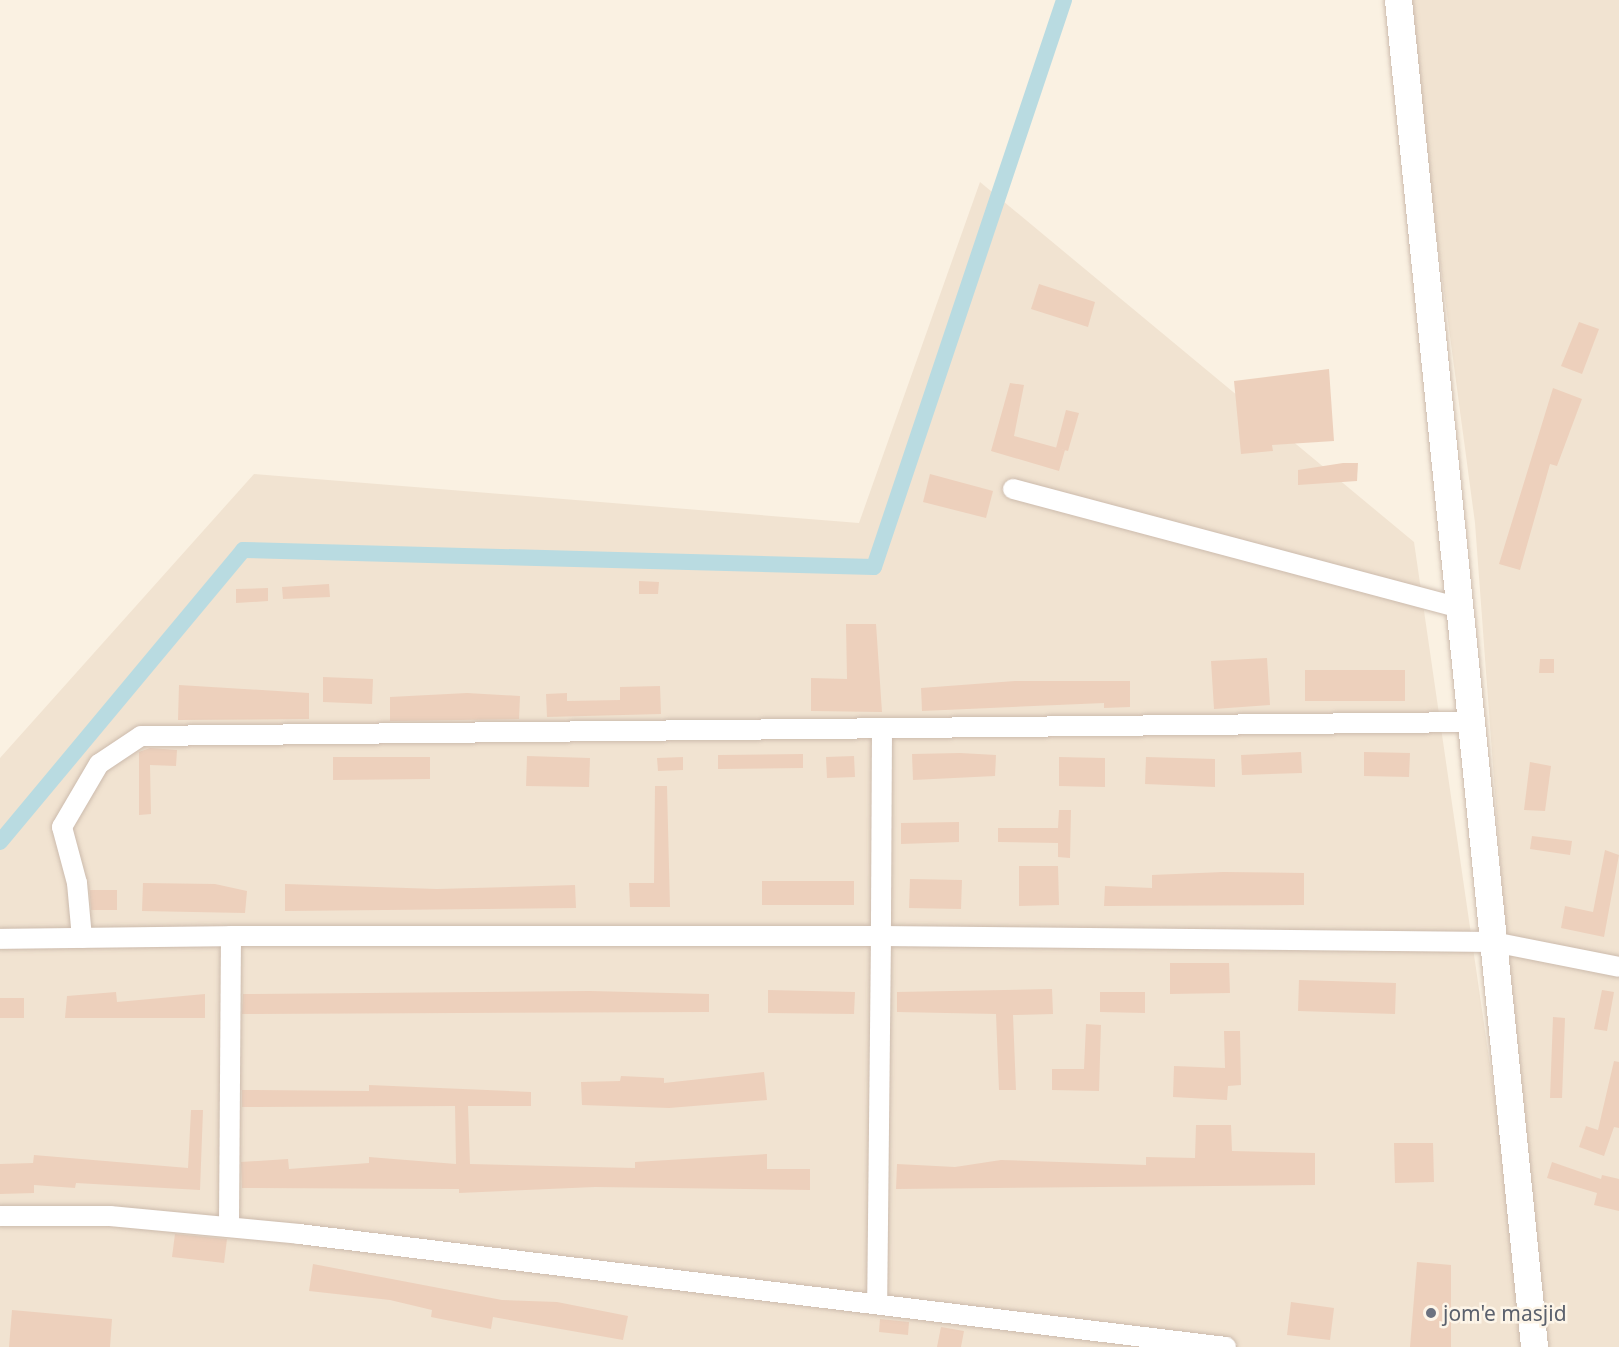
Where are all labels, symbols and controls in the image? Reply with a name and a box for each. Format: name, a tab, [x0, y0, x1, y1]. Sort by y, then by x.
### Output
place label: jom'e masjid	[1443, 1300, 1567, 1326]
marker: jom'e masjid	[1424, 1306, 1438, 1320]

